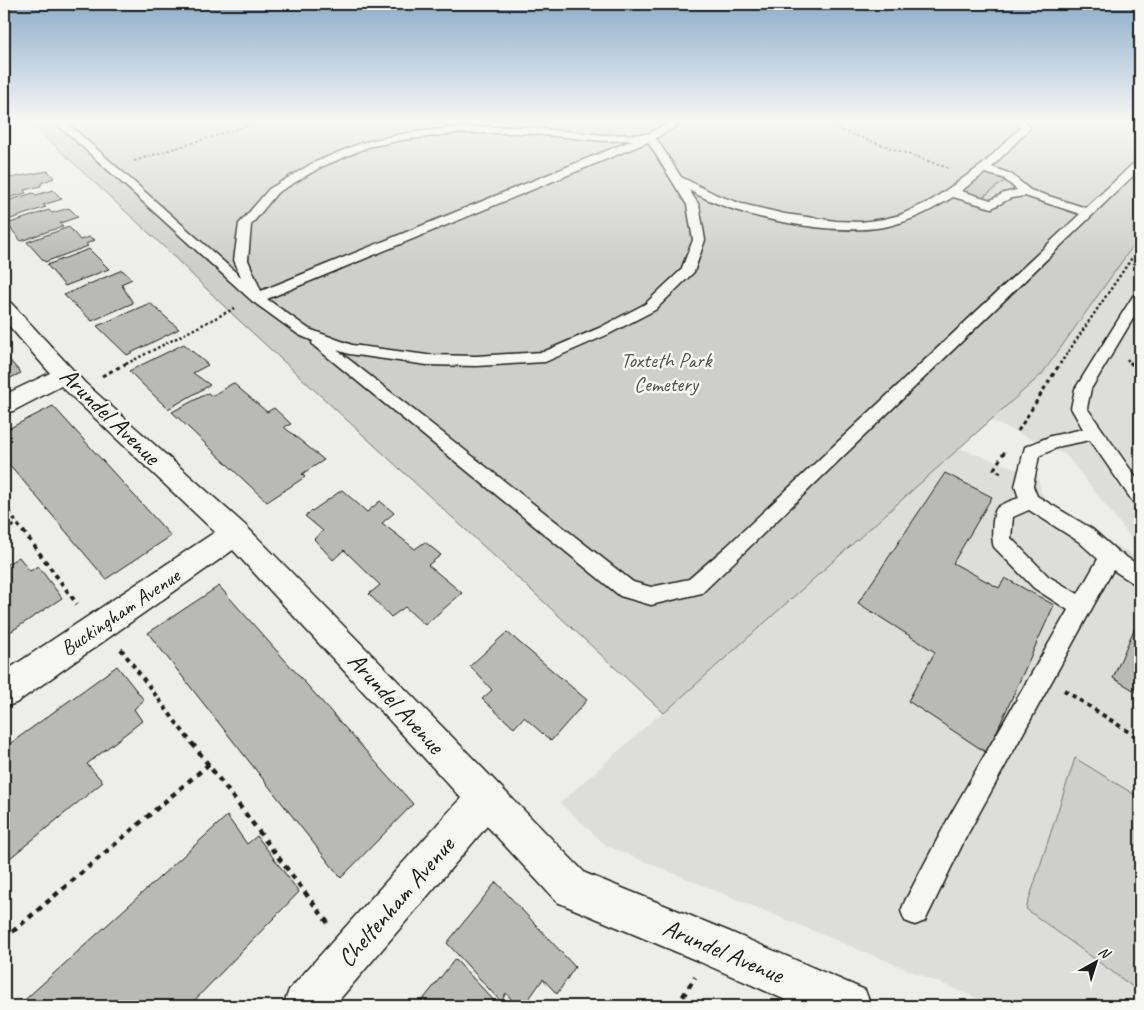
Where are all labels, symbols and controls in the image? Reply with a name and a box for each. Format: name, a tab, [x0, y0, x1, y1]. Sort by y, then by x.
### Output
park label: Toxteth Park Cemetery	[621, 347, 713, 397]
street label: Arundel Avenue	[53, 360, 168, 473]
street label: Buckingham Avenue	[56, 562, 185, 661]
street label: Arundel Avenue	[341, 645, 452, 762]
street label: Cheltenham Avenue	[331, 829, 463, 974]
street label: Arundel Avenue	[658, 911, 790, 991]
north arrow	[1072, 938, 1122, 988]
text: N	[1095, 943, 1114, 963]

